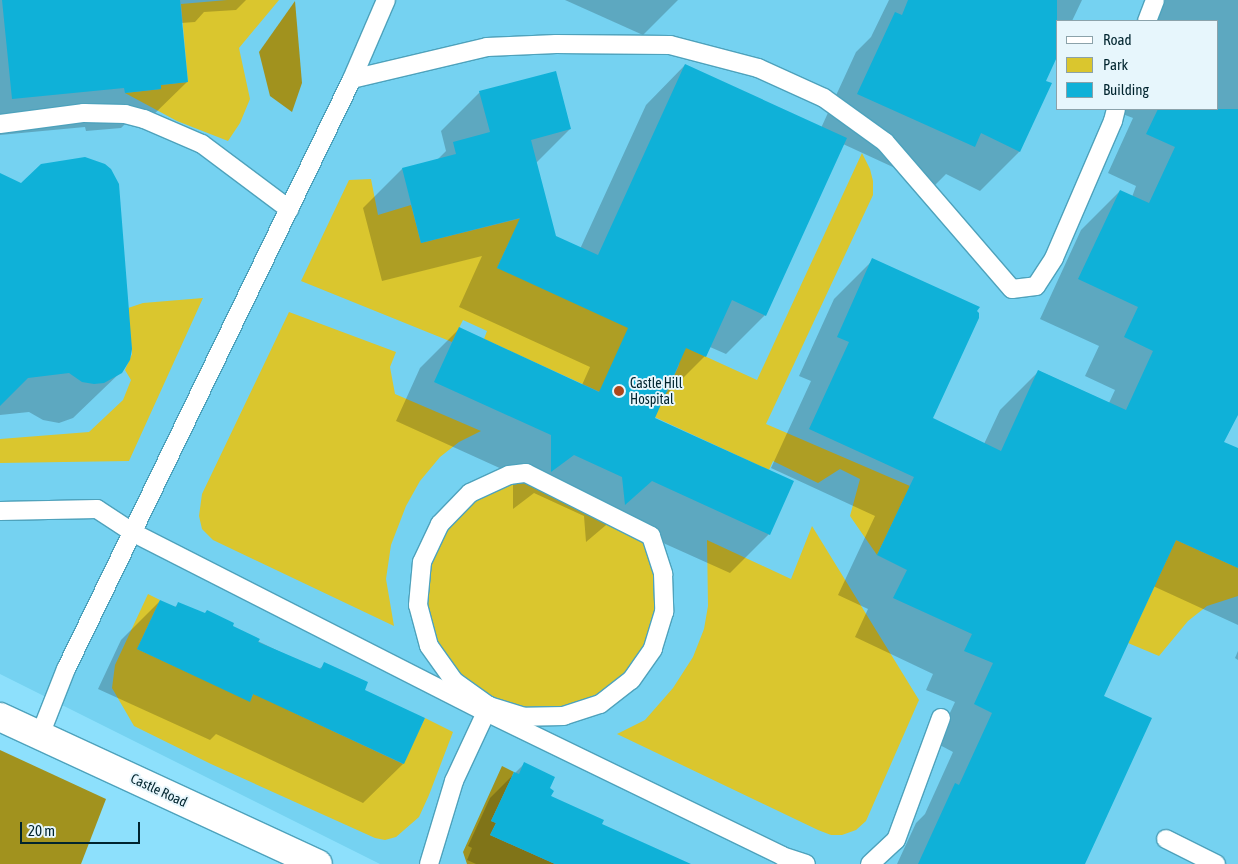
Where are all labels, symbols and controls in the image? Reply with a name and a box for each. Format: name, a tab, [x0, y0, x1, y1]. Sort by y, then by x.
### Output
legend	[1056, 20, 1218, 110]
text: Road	[1103, 31, 1132, 48]
text: Park	[1103, 56, 1128, 73]
text: Building	[1103, 81, 1149, 98]
place label: Castle Hill Hospital	[630, 375, 682, 408]
marker: Castle Hill Hospital	[612, 384, 626, 398]
street label: Castle Road	[128, 770, 190, 810]
scale bar	[22, 812, 142, 844]
text: 20 m	[28, 822, 55, 839]

